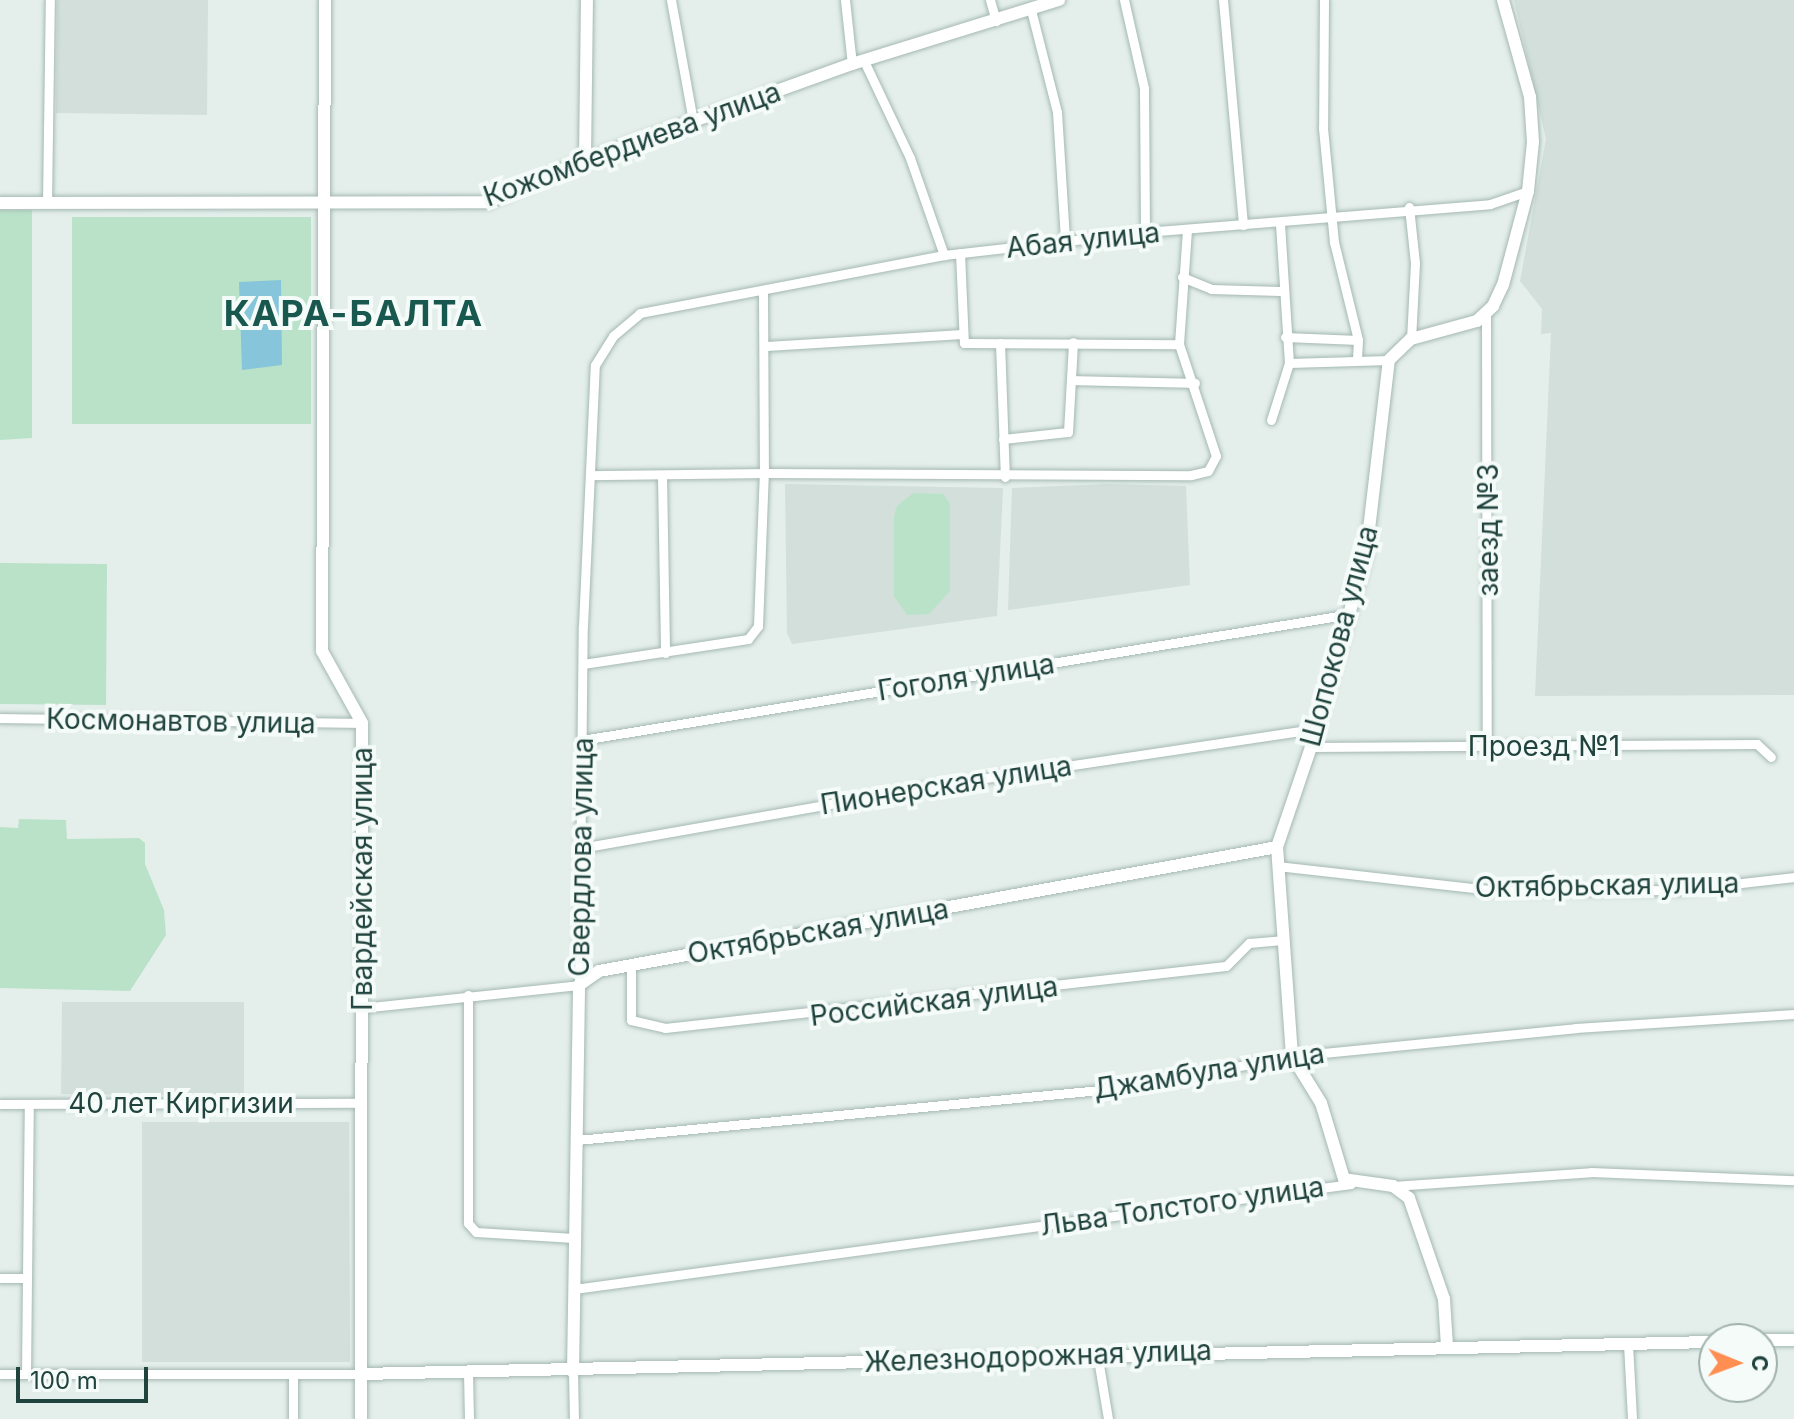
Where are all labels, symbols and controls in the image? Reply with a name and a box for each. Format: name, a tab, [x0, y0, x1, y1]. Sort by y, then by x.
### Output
street label: Кожомбердиева улица	[479, 75, 785, 213]
street label: Абая улица	[1004, 215, 1162, 265]
district label: КАРА-БАЛТА	[224, 292, 484, 336]
street label: заезд №3	[1471, 463, 1505, 597]
street label: Шопокова улица	[1293, 522, 1385, 750]
street label: Гоголя улица	[875, 646, 1057, 708]
street label: Космонавтов улица	[46, 702, 316, 740]
street label: Проезд №1	[1468, 729, 1620, 763]
street label: Свердлова улица	[562, 737, 600, 977]
street label: Гвардейская улица	[345, 747, 379, 1011]
street label: Пионерская улица	[818, 749, 1074, 821]
street label: Октябрьская улица	[1475, 866, 1739, 904]
street label: Октябрьская улица	[685, 892, 951, 970]
street label: Российская улица	[808, 969, 1060, 1033]
street label: Джамбула улица	[1091, 1036, 1327, 1106]
street label: 40 лет Киргизии	[68, 1086, 294, 1120]
street label: Льва Толстого улица	[1038, 1169, 1326, 1243]
north arrow	[1698, 1323, 1778, 1403]
street label: Железнодорожная улица	[864, 1333, 1212, 1379]
scale bar	[20, 1351, 152, 1401]
text: С	[1747, 1355, 1773, 1372]
text: 100 m	[30, 1366, 98, 1395]

